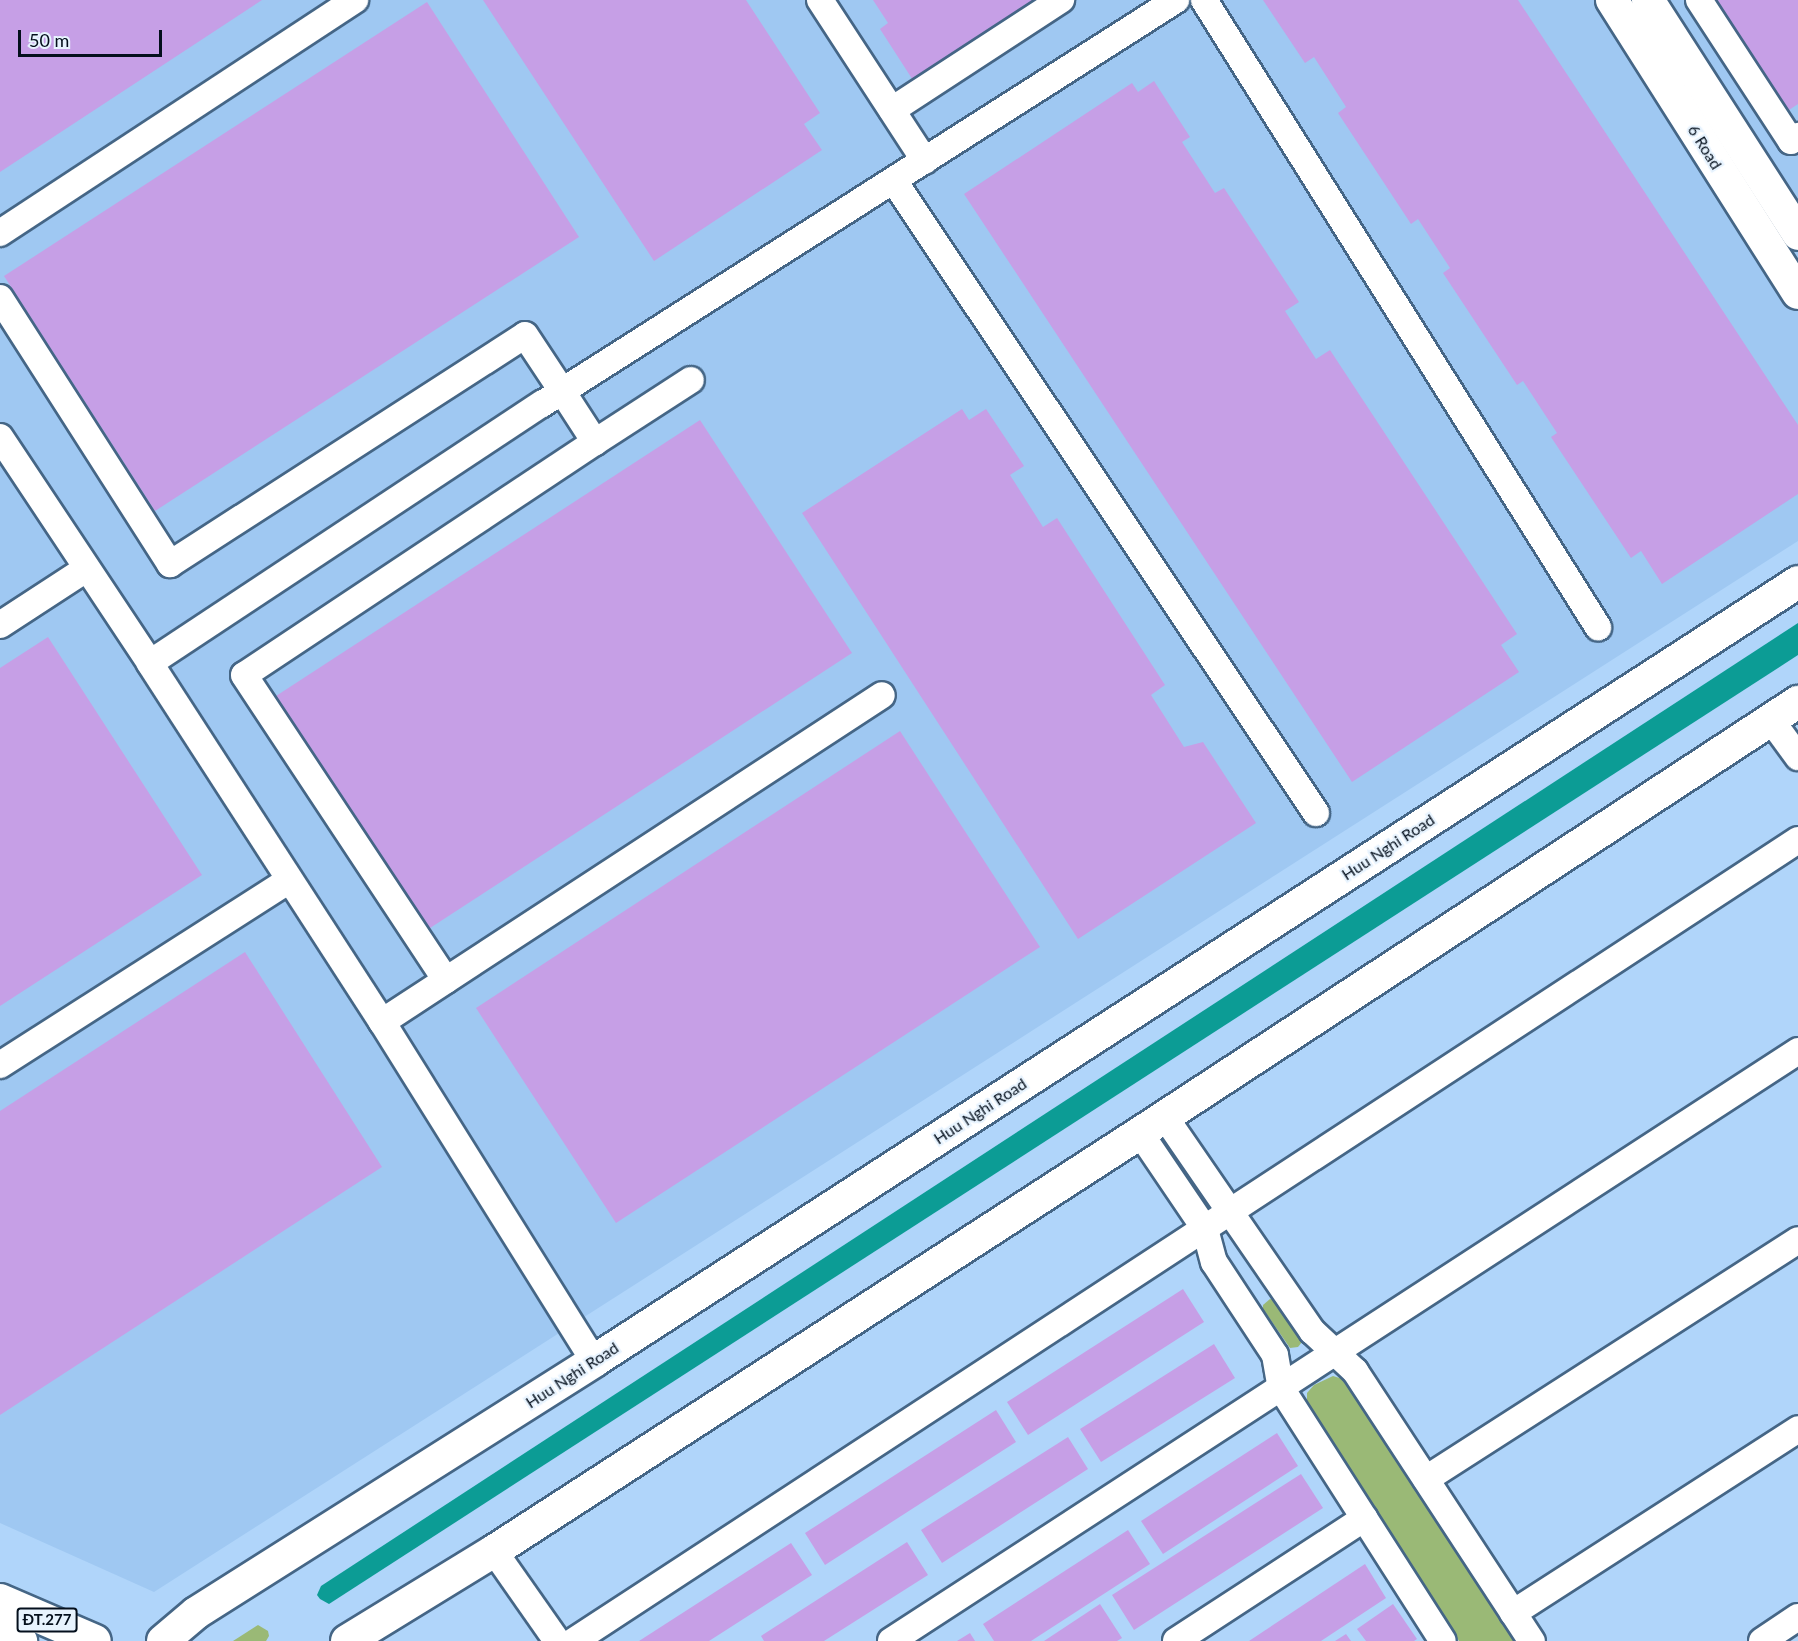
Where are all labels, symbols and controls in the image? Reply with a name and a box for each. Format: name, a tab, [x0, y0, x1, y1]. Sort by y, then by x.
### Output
scale bar	[21, 18, 165, 56]
text: 50 m	[29, 29, 69, 51]
street label: 6 Road	[1684, 121, 1726, 173]
street label: Huu Nghi Road	[1338, 810, 1438, 884]
street label: Huu Nghi Road	[930, 1074, 1030, 1148]
street label: Huu Nghi Road	[522, 1338, 622, 1412]
road number: ĐT.277	[15, 1608, 78, 1632]

